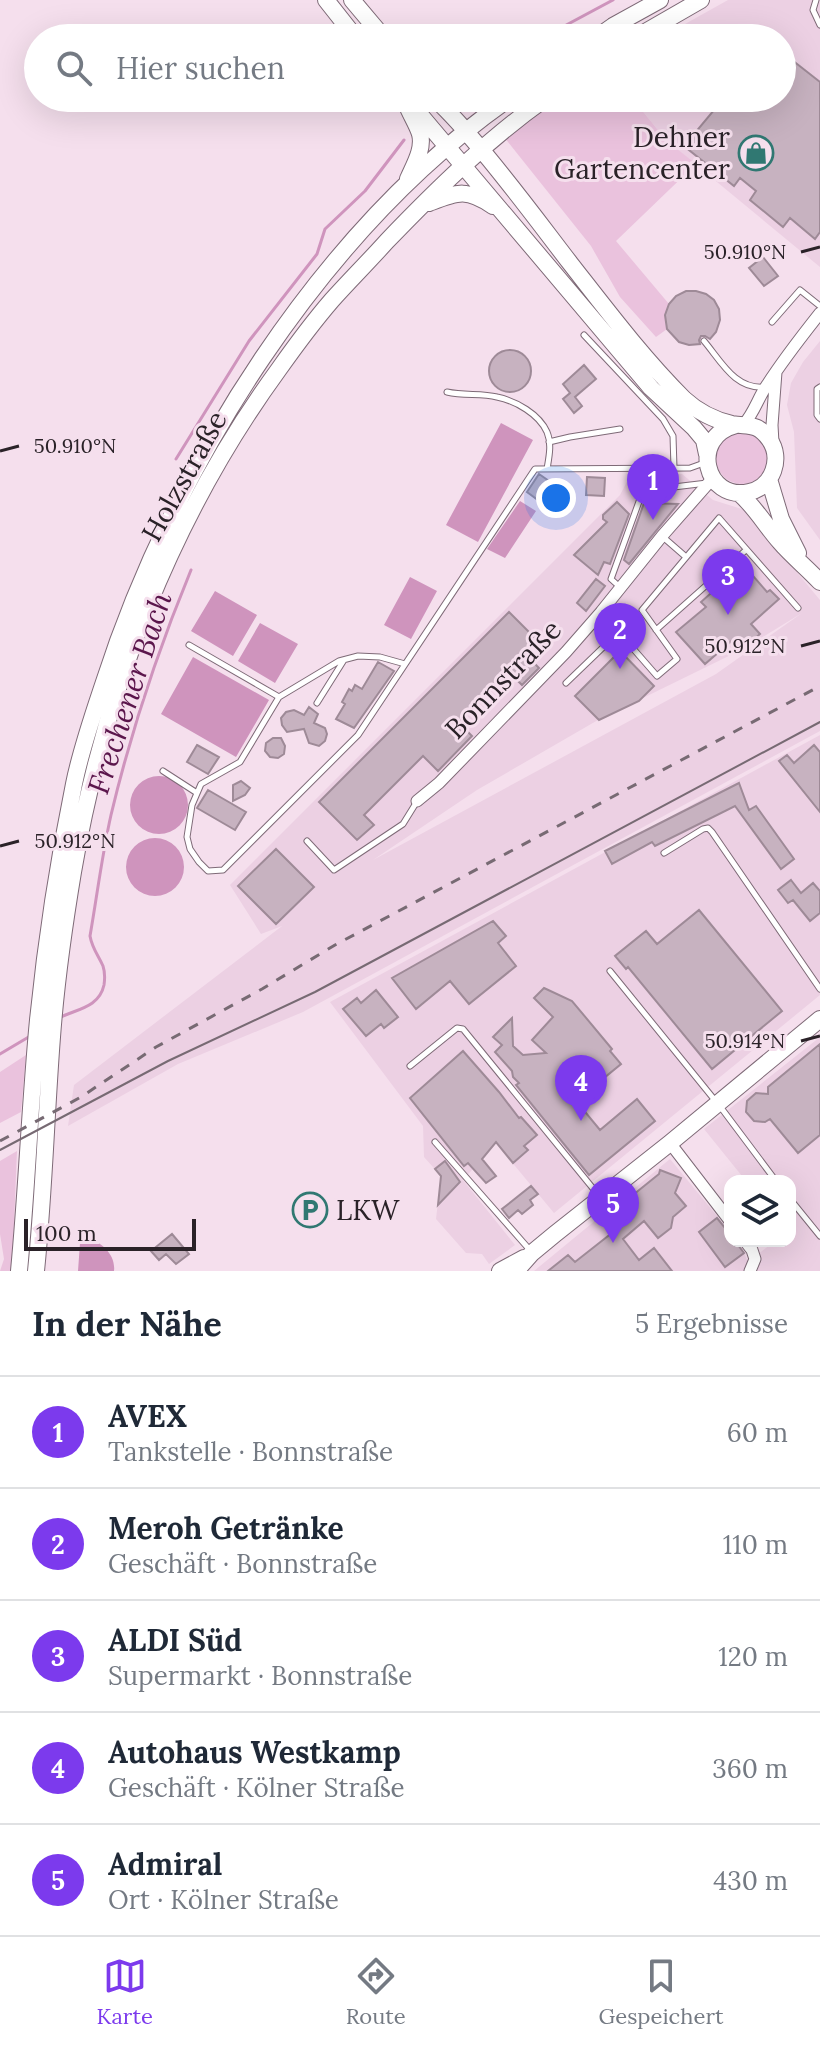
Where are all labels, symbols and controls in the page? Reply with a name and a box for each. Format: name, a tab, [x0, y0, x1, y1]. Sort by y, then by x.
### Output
search box	[24, 24, 796, 112]
icon: search	[52, 46, 96, 90]
text: Hier suchen	[116, 49, 285, 87]
place label: Dehner Gartencenter	[554, 119, 730, 187]
shop icon: Dehner Gartencenter	[737, 134, 775, 172]
text: 50.910°N	[704, 239, 786, 264]
street label: Holzstraße	[133, 404, 235, 548]
text: 50.910°N	[34, 433, 116, 458]
pin: 1	[627, 454, 679, 520]
your location	[536, 478, 576, 518]
pin: 3	[702, 549, 754, 615]
water label: Frechener Bach	[78, 587, 180, 799]
pin: 2	[594, 603, 646, 669]
street label: Bonnstraße	[437, 612, 569, 746]
text: 50.912°N	[705, 633, 785, 658]
text: 50.912°N	[35, 828, 115, 853]
text: 50.914°N	[705, 1028, 785, 1053]
pin: 4	[555, 1055, 607, 1121]
map controls	[724, 1175, 796, 1247]
button: layers	[724, 1175, 796, 1247]
pin: 5	[587, 1177, 639, 1243]
parking icon: LKW	[291, 1191, 329, 1229]
place label: LKW	[336, 1192, 400, 1228]
scale bar	[24, 1215, 196, 1251]
text: 100 m	[36, 1219, 97, 1247]
text: In der Nähe	[32, 1302, 222, 1345]
text: 5 Ergebnisse	[635, 1307, 788, 1340]
text: AVEX	[108, 1397, 187, 1435]
text: 1	[53, 1416, 63, 1449]
text: 60 m	[727, 1416, 788, 1449]
text: Tankstelle · Bonnstraße	[108, 1435, 393, 1468]
text: Meroh Getränke	[108, 1509, 344, 1547]
text: 2	[51, 1528, 65, 1561]
text: 110 m	[723, 1528, 788, 1561]
text: Geschäft · Bonnstraße	[108, 1547, 377, 1580]
text: ALDI Süd	[108, 1621, 242, 1659]
text: 3	[51, 1640, 65, 1673]
text: 120 m	[718, 1640, 788, 1673]
text: Supermarkt · Bonnstraße	[108, 1659, 412, 1692]
text: Autohaus Westkamp	[108, 1733, 401, 1771]
text: 4	[51, 1752, 65, 1785]
text: 360 m	[712, 1752, 788, 1785]
text: Geschäft · Kölner Straße	[108, 1771, 405, 1804]
text: Admiral	[108, 1845, 222, 1883]
text: 5	[51, 1864, 65, 1897]
text: 430 m	[713, 1864, 788, 1897]
text: Ort · Kölner Straße	[108, 1883, 339, 1916]
tab: Karte	[96, 1954, 153, 2030]
tab: Route	[346, 1954, 406, 2030]
tab: Gespeichert	[599, 1954, 724, 2030]

